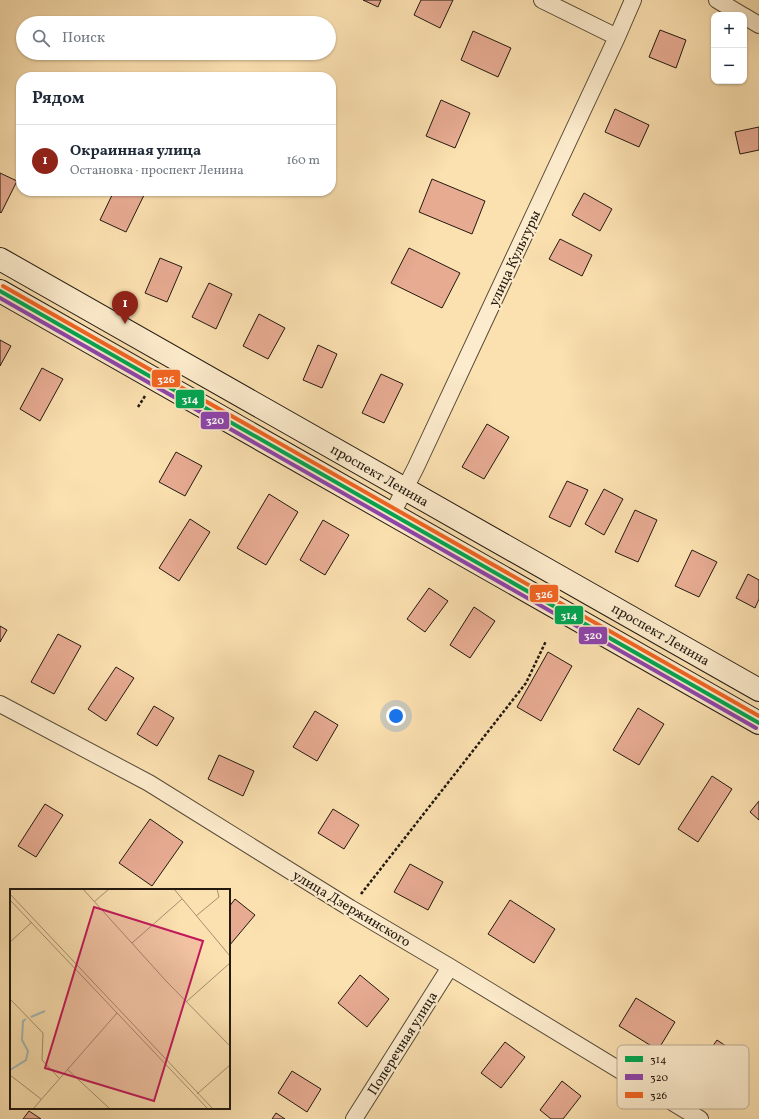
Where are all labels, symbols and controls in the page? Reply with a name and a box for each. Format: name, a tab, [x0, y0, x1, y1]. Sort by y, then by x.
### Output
map controls	[711, 12, 747, 84]
button: +	[711, 12, 747, 48]
search box	[16, 16, 336, 60]
icon: search	[30, 27, 52, 49]
text: Поиск	[62, 28, 105, 49]
button: −	[711, 48, 747, 84]
text: Рядом	[32, 87, 85, 110]
text: Окраинная улица	[70, 141, 201, 162]
text: 1	[42, 152, 48, 170]
text: 160 m	[286, 152, 320, 170]
text: Остановка · проспект Ленина	[70, 162, 244, 180]
street label: улица Культуры	[485, 207, 546, 310]
pin: 1	[112, 291, 138, 324]
line badge: 326	[151, 369, 181, 388]
text: 326	[157, 373, 175, 388]
line badge: 314	[175, 389, 205, 409]
text: 314	[182, 393, 199, 408]
line badge: 320	[200, 411, 230, 430]
text: 320	[206, 414, 224, 429]
street label: проспект Ленина	[327, 440, 432, 512]
line badge: 326	[529, 584, 559, 603]
text: 326	[535, 588, 553, 603]
street label: проспект Ленина	[608, 599, 713, 671]
line badge: 314	[554, 605, 584, 625]
text: 314	[561, 609, 578, 624]
line badge: 320	[578, 626, 608, 645]
text: 320	[584, 629, 602, 644]
your location	[386, 706, 406, 726]
street label: улица Дзержинского	[289, 866, 414, 952]
inset map	[10, 889, 230, 1109]
street label: Поперечная улица	[364, 988, 443, 1099]
legend	[617, 1045, 749, 1109]
text: 314	[650, 1053, 667, 1068]
text: 320	[650, 1071, 668, 1086]
text: 326	[650, 1089, 668, 1104]

